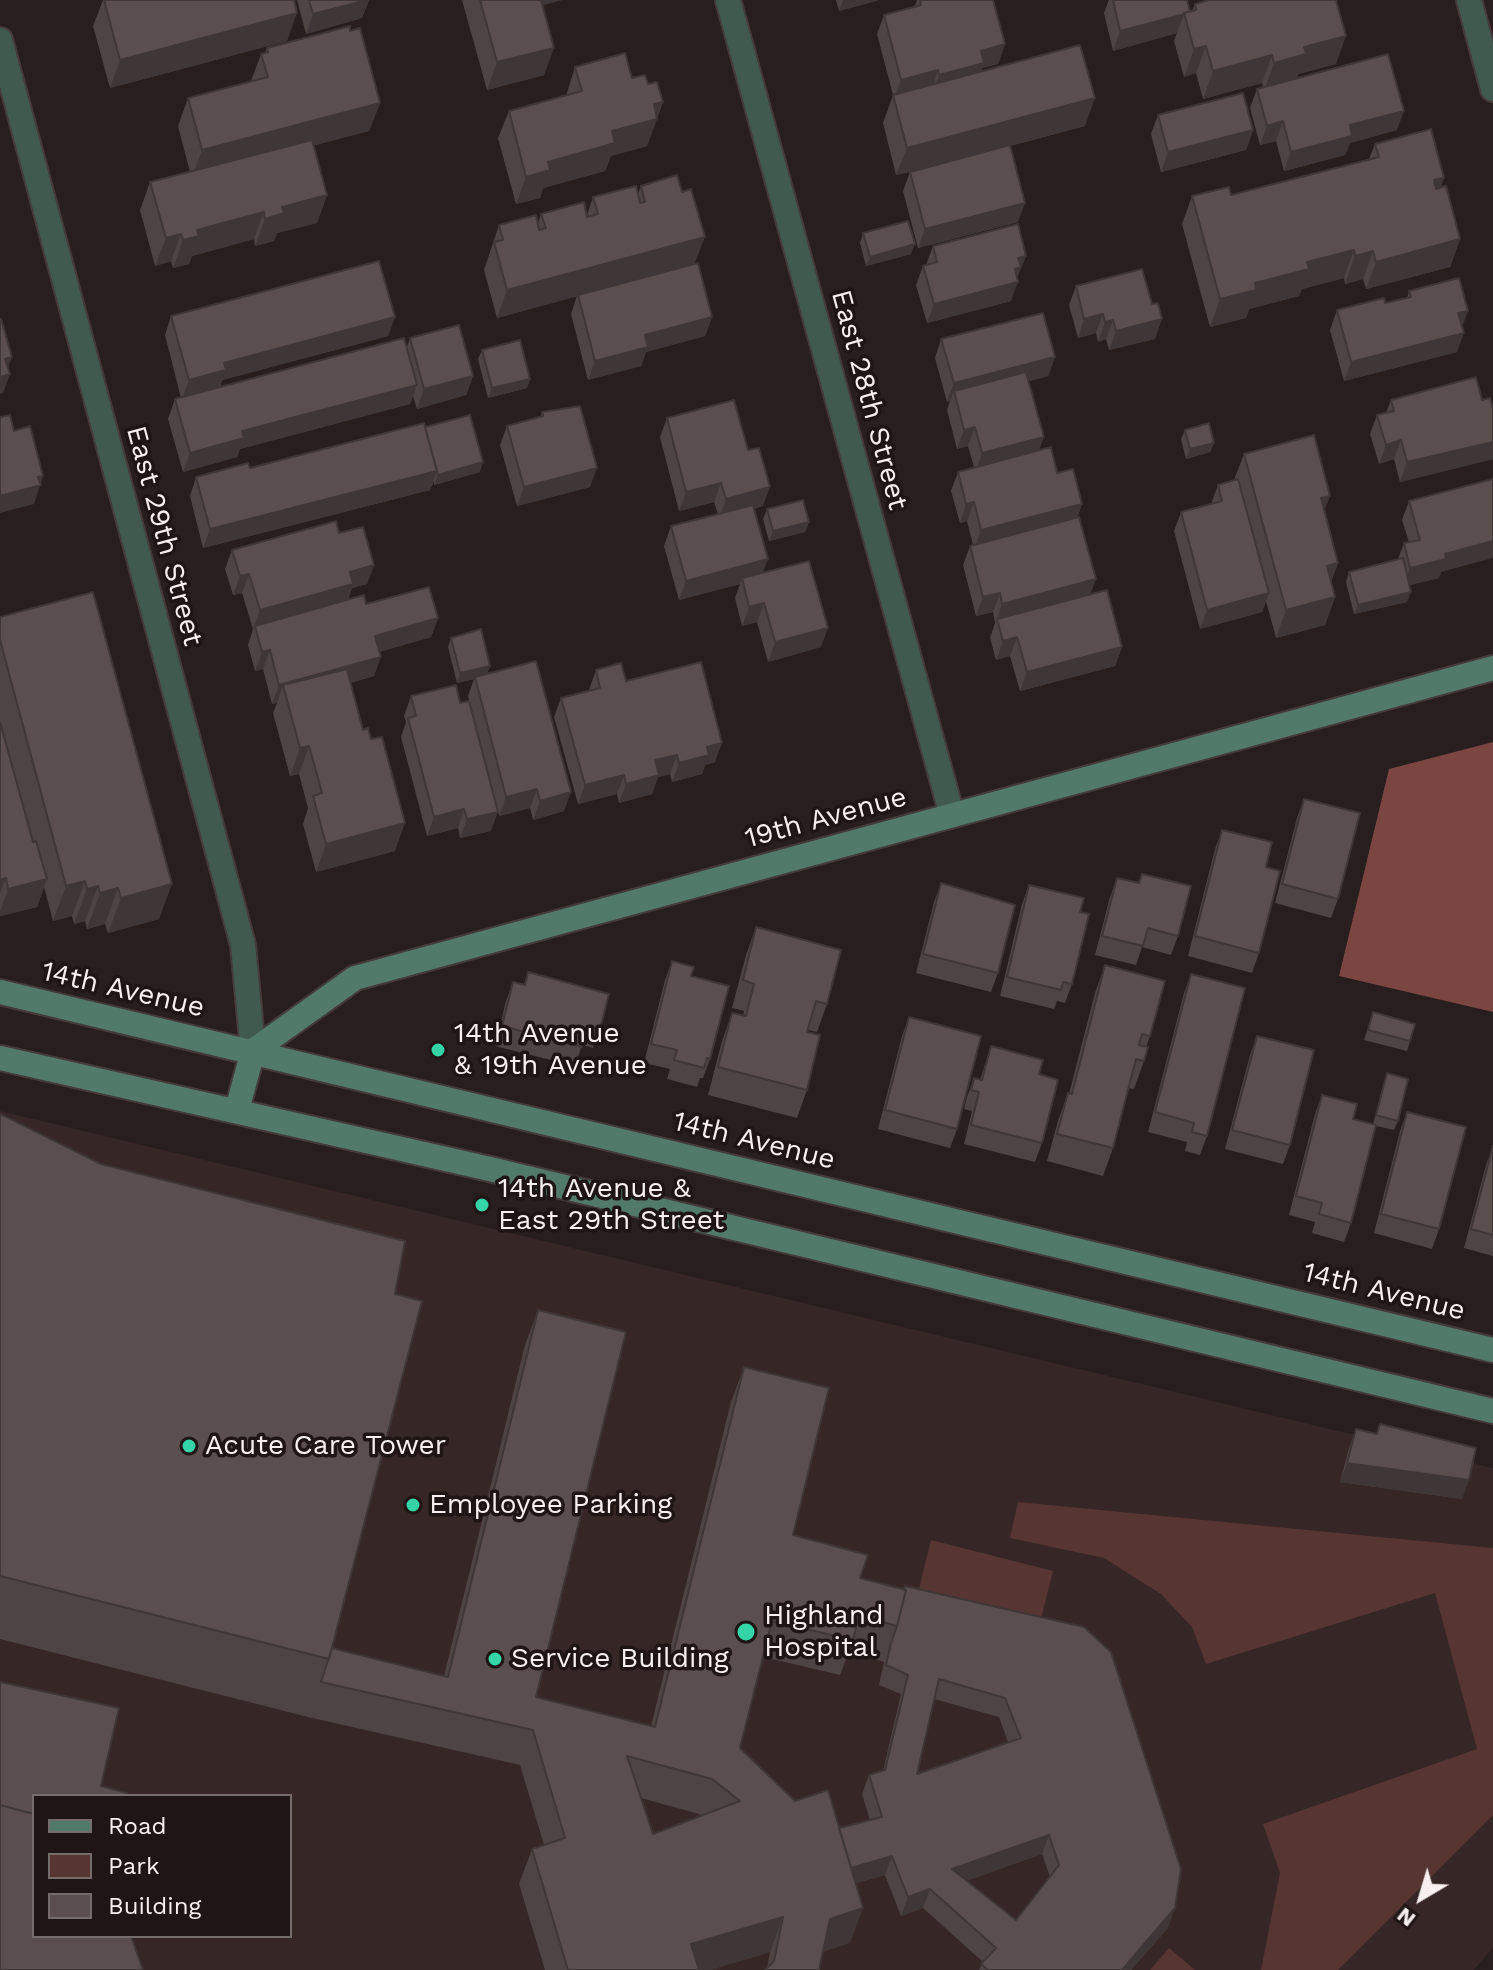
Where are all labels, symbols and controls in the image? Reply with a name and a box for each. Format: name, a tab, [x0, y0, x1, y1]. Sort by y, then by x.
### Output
street label: East 28th Street	[823, 286, 915, 514]
street label: East 29th Street	[118, 422, 210, 650]
street label: 19th Avenue	[742, 780, 910, 856]
street label: 14th Avenue	[39, 955, 207, 1025]
place label: 14th Avenue & 19th Avenue	[454, 1017, 647, 1083]
marker: 14th Avenue & 19th Avenue	[429, 1041, 447, 1059]
street label: 14th Avenue	[670, 1105, 838, 1177]
place label: 14th Avenue & East 29th Street	[498, 1172, 724, 1238]
marker: 14th Avenue & East 29th Street	[473, 1196, 491, 1214]
street label: 14th Avenue	[1300, 1256, 1468, 1328]
place label: Acute Care Tower	[205, 1429, 446, 1463]
marker: Acute Care Tower	[180, 1437, 198, 1455]
place label: Employee Parking	[429, 1488, 672, 1522]
marker: Employee Parking	[404, 1496, 422, 1514]
place label: Highland Hospital	[764, 1599, 884, 1665]
marker: Highland Hospital	[735, 1621, 757, 1643]
place label: Service Building	[511, 1642, 729, 1676]
marker: Service Building	[486, 1650, 504, 1668]
legend	[32, 1794, 292, 1938]
text: Road	[108, 1812, 167, 1840]
text: Park	[108, 1852, 160, 1880]
north arrow	[1381, 1858, 1461, 1938]
text: Building	[108, 1892, 201, 1920]
text: N	[1392, 1902, 1420, 1932]

